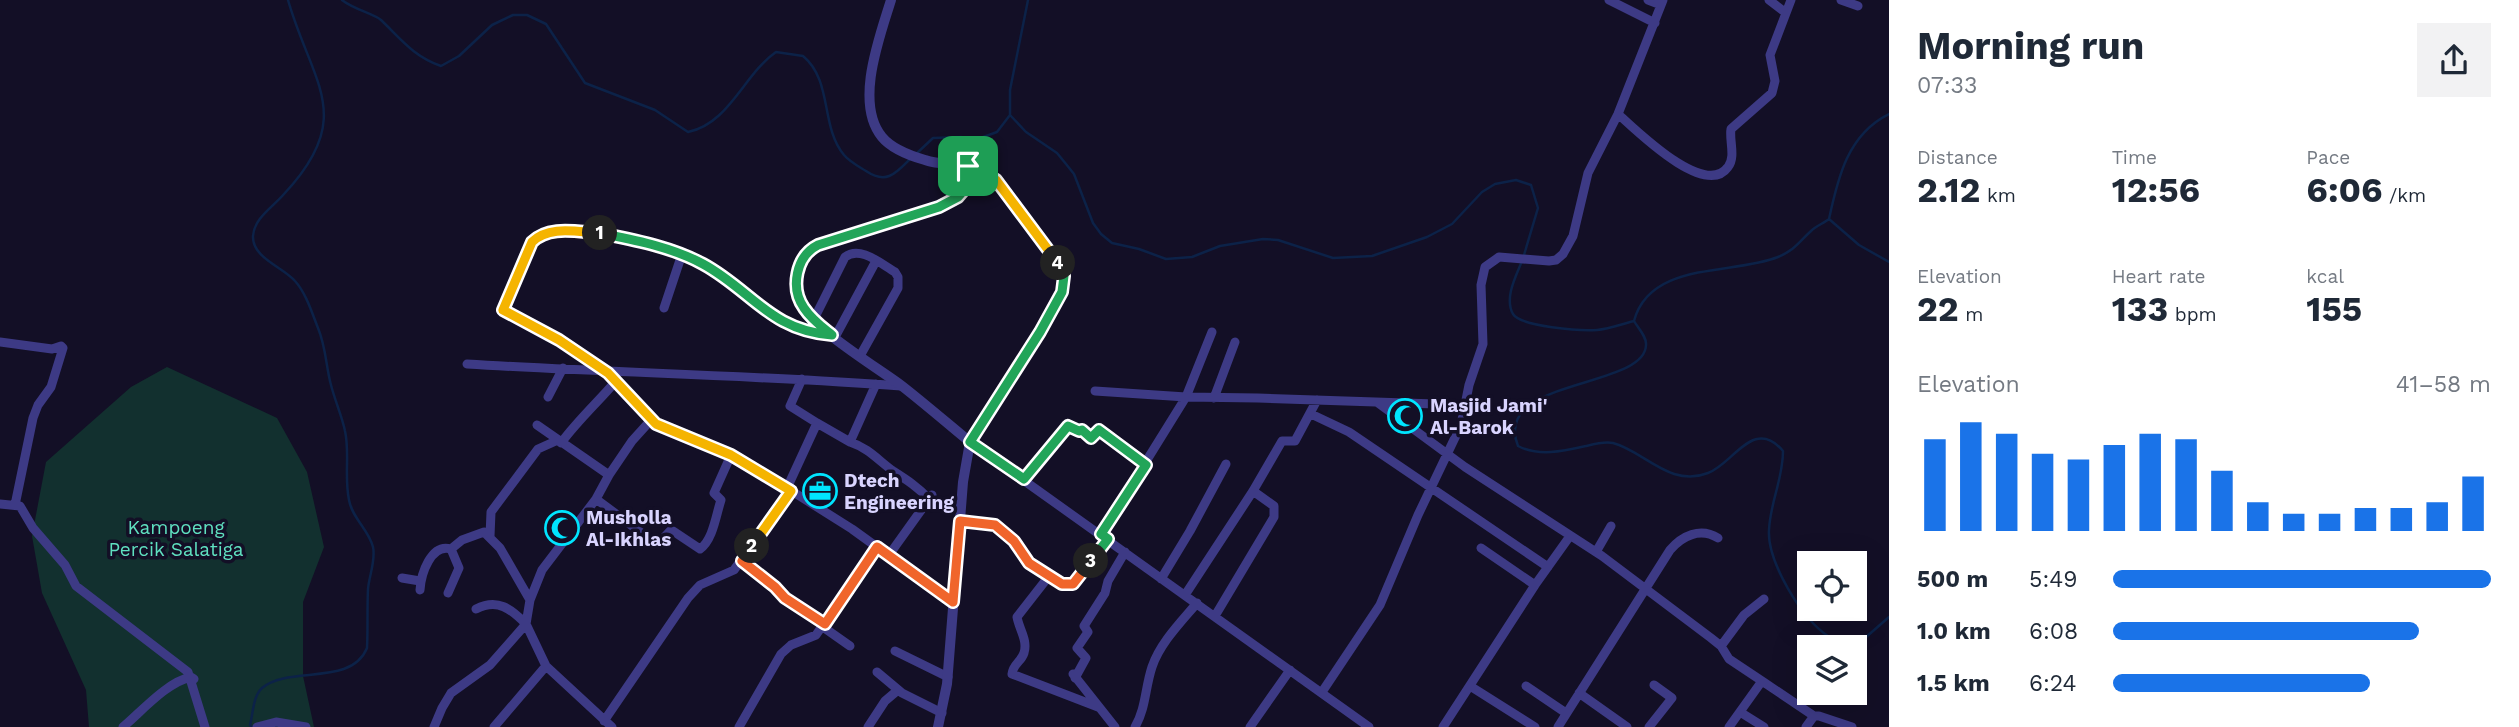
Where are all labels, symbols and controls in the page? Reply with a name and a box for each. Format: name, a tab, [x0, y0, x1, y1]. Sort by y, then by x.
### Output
button: share	[2417, 23, 2491, 97]
text: Morning run	[1917, 24, 2144, 68]
text: 07:33	[1917, 72, 1977, 99]
pin	[938, 136, 998, 196]
text: Distance	[1917, 146, 1998, 169]
text: Time	[2112, 146, 2157, 169]
text: Pace	[2306, 146, 2350, 169]
icon: arrive	[949, 147, 987, 185]
text: 2.12	[1917, 169, 1980, 211]
text: 12:56	[2112, 169, 2200, 211]
text: 6:06	[2306, 169, 2383, 211]
text: km	[1980, 184, 2016, 207]
text: /km	[2383, 184, 2426, 207]
pin: 1	[582, 216, 618, 250]
text: 1	[595, 221, 604, 244]
pin: 4	[1040, 246, 1076, 280]
text: 4	[1051, 251, 1064, 274]
text: Elevation	[1917, 265, 2002, 288]
text: Heart rate	[2112, 265, 2206, 288]
text: kcal	[2306, 265, 2344, 288]
text: 22	[1917, 288, 1959, 330]
text: 133	[2112, 288, 2168, 330]
text: 155	[2306, 288, 2362, 330]
text: m	[1959, 303, 1983, 326]
text: bpm	[2168, 303, 2217, 326]
text: Elevation	[1917, 371, 2020, 398]
text: 41–58 m	[2396, 371, 2491, 398]
place label: Masjid Jami' Al-Barok	[1430, 394, 1548, 439]
mosque icon: Masjid Jami' Al-Barok	[1386, 397, 1424, 435]
place label: Dtech Engineering	[844, 469, 954, 514]
office icon: Dtech Engineering	[801, 472, 839, 510]
place label: Musholla Al-Ikhlas	[586, 506, 672, 551]
mosque icon: Musholla Al-Ikhlas	[543, 509, 581, 547]
park label: Kampoeng Percik Salatiga	[108, 516, 244, 561]
pin: 2	[734, 528, 770, 564]
text: 2	[746, 534, 757, 557]
pin: 3	[1074, 544, 1108, 578]
text: 3	[1085, 549, 1096, 572]
map controls	[1797, 551, 1867, 705]
button: locate	[1797, 551, 1867, 621]
text: 500 m	[1917, 566, 1988, 593]
text: 5:49	[2029, 566, 2077, 593]
text: 1.0 km	[1917, 618, 1991, 645]
text: 6:08	[2029, 618, 2078, 645]
button: layers	[1797, 635, 1867, 705]
text: 1.5 km	[1917, 670, 1990, 697]
text: 6:24	[2029, 670, 2077, 697]

